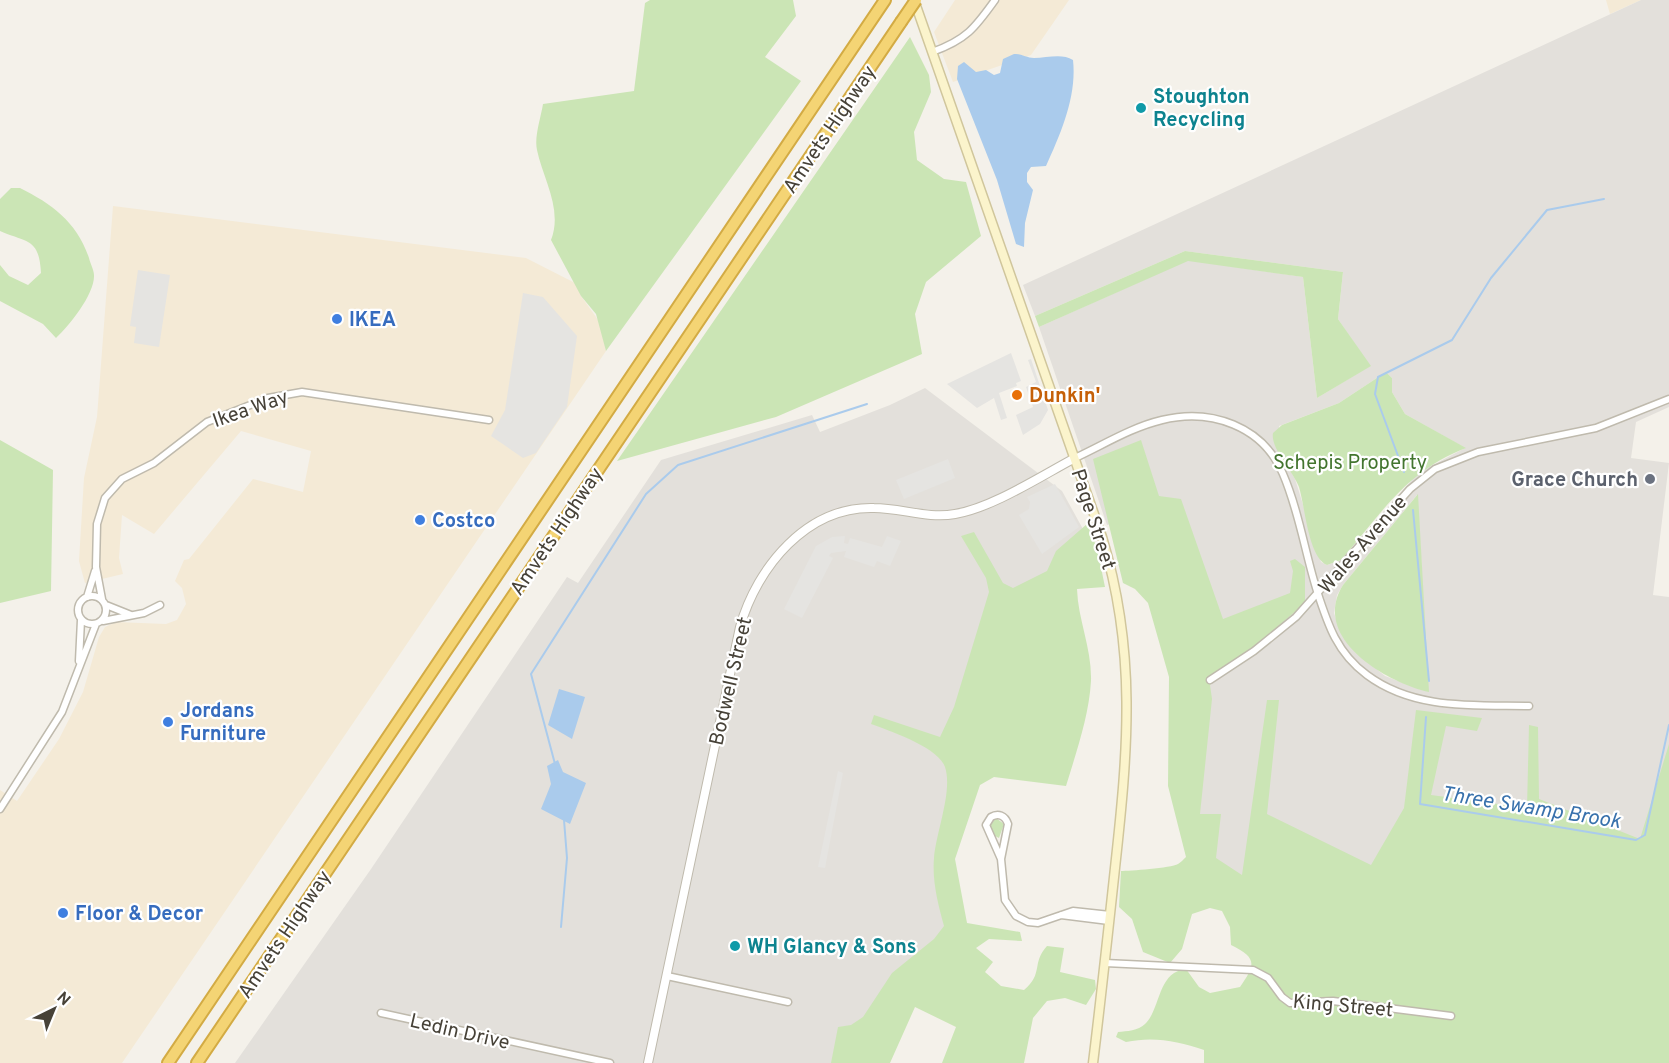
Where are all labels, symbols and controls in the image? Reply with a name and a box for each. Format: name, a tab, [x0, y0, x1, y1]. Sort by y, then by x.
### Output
street label: Amvets Highway	[778, 61, 883, 199]
place label: Stoughton Recycling	[1153, 85, 1250, 134]
marker: Stoughton Recycling	[1134, 101, 1148, 115]
place label: IKEA	[349, 308, 396, 334]
marker: IKEA	[330, 312, 344, 326]
place label: Dunkin'	[1029, 384, 1100, 410]
street label: Ikea Way	[209, 385, 292, 435]
marker: Dunkin'	[1010, 388, 1024, 402]
park label: Schepis Property	[1273, 451, 1427, 477]
street label: Amvets Highway	[505, 463, 610, 601]
street label: Page Street	[1064, 466, 1121, 573]
place label: Grace Church	[1511, 468, 1638, 494]
marker: Grace Church	[1643, 472, 1657, 486]
street label: Wales Avenue	[1313, 490, 1414, 600]
place label: Costco	[432, 509, 495, 535]
marker: Costco	[413, 513, 427, 527]
street label: Bodwell Street	[705, 615, 759, 748]
place label: Jordans Furniture	[180, 699, 266, 748]
marker: Jordans Furniture	[161, 715, 175, 729]
water label: Three Swamp Brook	[1439, 781, 1623, 836]
street label: Amvets Highway	[233, 866, 338, 1004]
place label: Floor & Decor	[75, 902, 204, 928]
marker: Floor & Decor	[56, 906, 70, 920]
place label: WH Glancy & Sons	[747, 935, 917, 961]
marker: WH Glancy & Sons	[728, 939, 742, 953]
north arrow	[24, 979, 84, 1039]
text: N	[52, 988, 74, 1011]
street label: King Street	[1291, 990, 1394, 1024]
street label: Ledin Drive	[407, 1009, 512, 1057]

